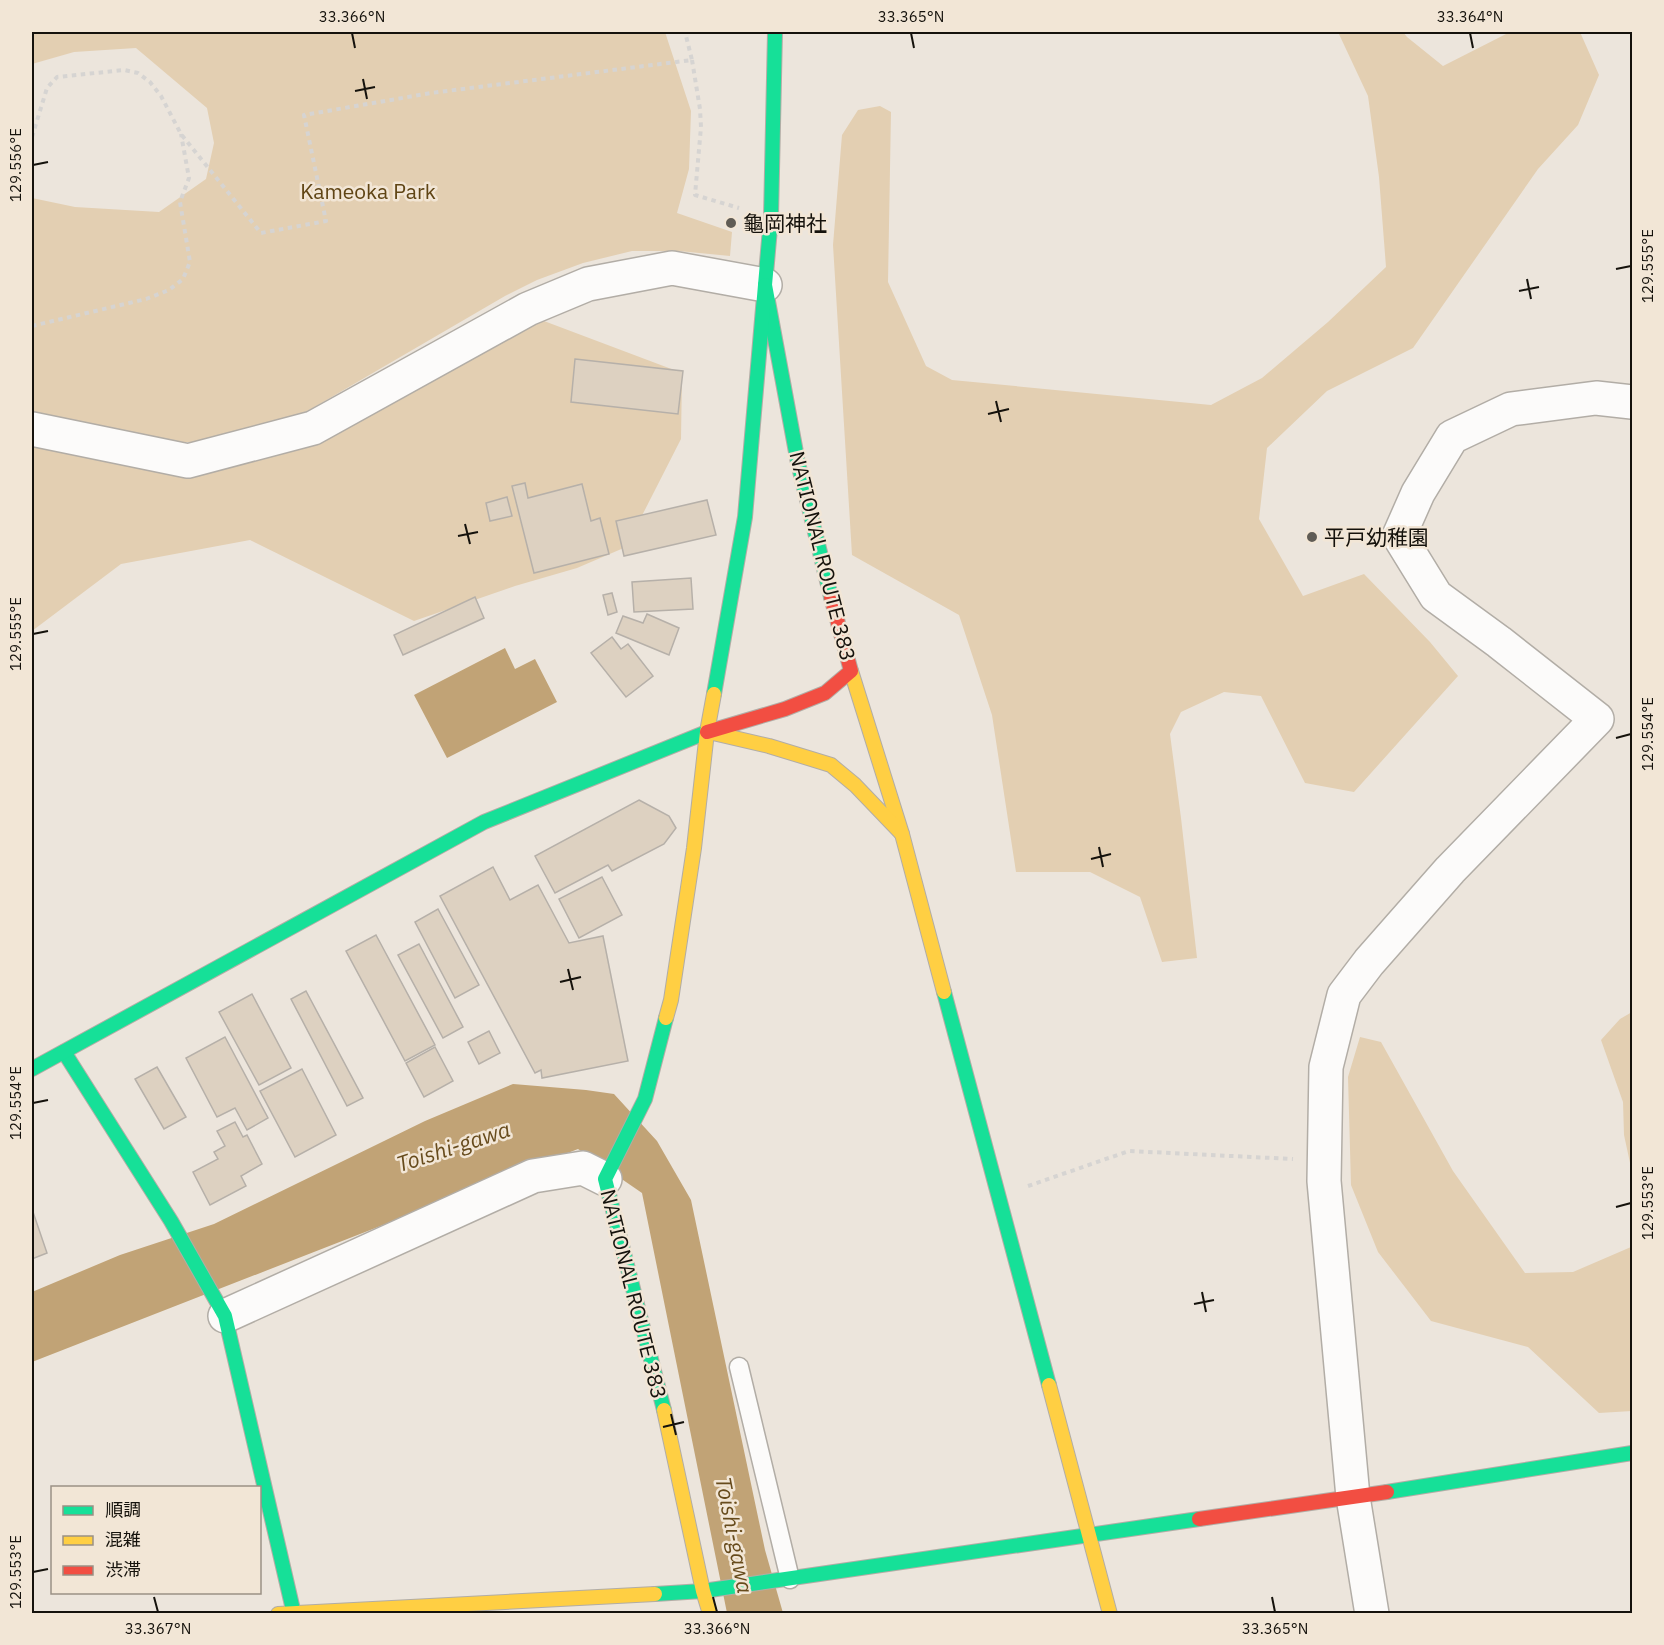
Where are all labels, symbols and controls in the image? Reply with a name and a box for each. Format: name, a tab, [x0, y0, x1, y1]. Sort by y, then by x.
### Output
text: 33.366°N	[319, 7, 385, 26]
text: 33.365°N	[878, 7, 944, 26]
text: 33.364°N	[1437, 7, 1503, 26]
text: 129.556°E	[6, 128, 25, 202]
park label: Kameoka Park	[300, 177, 436, 205]
place label: 龜岡神社	[743, 209, 827, 237]
marker: 龜岡神社	[724, 216, 738, 230]
text: 129.555°E	[1638, 229, 1657, 303]
street label: NATIONAL ROUTE 383	[783, 448, 863, 664]
place label: 平戸幼稚園	[1324, 523, 1429, 551]
marker: 平戸幼稚園	[1305, 530, 1319, 544]
text: 129.555°E	[6, 597, 25, 671]
text: 129.554°E	[1638, 697, 1657, 771]
text: 129.554°E	[6, 1066, 25, 1140]
water label: Toishi-gawa	[392, 1114, 514, 1178]
text: 129.553°E	[1638, 1166, 1657, 1240]
street label: NATIONAL ROUTE 383	[594, 1186, 674, 1402]
water label: Toishi-gawa	[709, 1474, 761, 1596]
legend	[51, 1486, 261, 1594]
text: 順調	[105, 1498, 141, 1521]
text: 混雑	[105, 1528, 141, 1551]
text: 129.553°E	[6, 1535, 25, 1609]
text: 渋滞	[105, 1558, 141, 1581]
text: 33.367°N	[125, 1619, 191, 1638]
text: 33.366°N	[684, 1619, 750, 1638]
text: 33.365°N	[1242, 1619, 1308, 1638]

